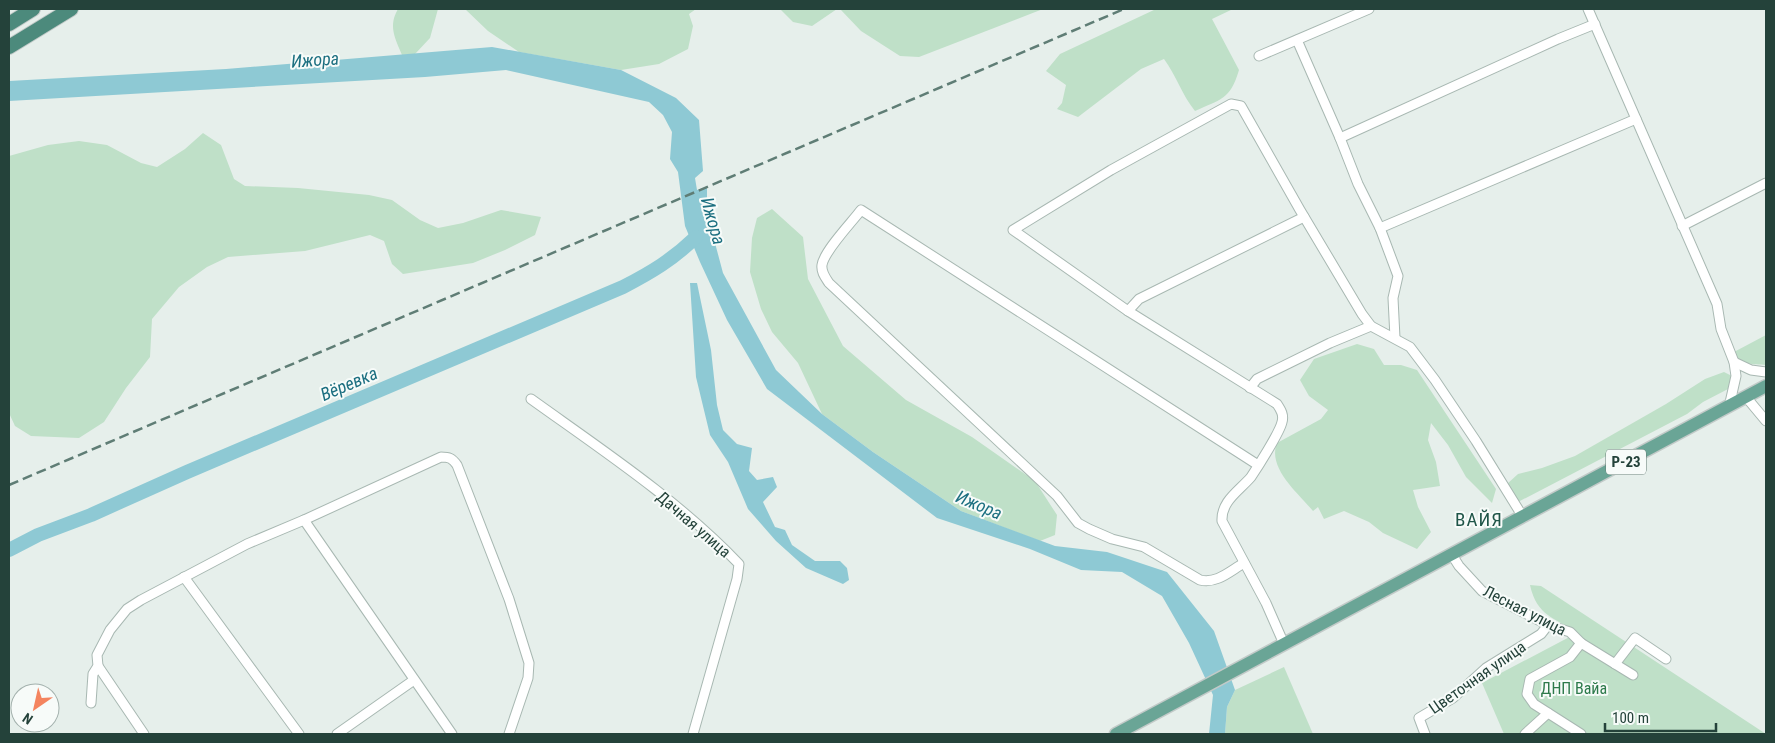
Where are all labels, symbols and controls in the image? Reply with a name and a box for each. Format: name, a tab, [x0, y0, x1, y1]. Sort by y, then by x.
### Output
water label: Ижора	[290, 47, 340, 72]
water label: Ижора	[697, 195, 730, 247]
water label: Вёревка	[317, 362, 381, 405]
road number: Р-23	[1606, 450, 1646, 474]
water label: Ижора	[953, 486, 1005, 524]
street label: Дачная улица	[653, 487, 735, 562]
district label: ВАЙЯ	[1455, 508, 1503, 531]
street label: Лесная улица	[1480, 581, 1569, 639]
street label: Цветочная улица	[1425, 637, 1529, 718]
park label: ДНП Вайа	[1541, 679, 1607, 698]
north arrow	[10, 683, 60, 733]
scale bar	[1605, 700, 1716, 732]
text: 100 m	[1612, 709, 1649, 727]
text: N	[20, 710, 36, 728]

